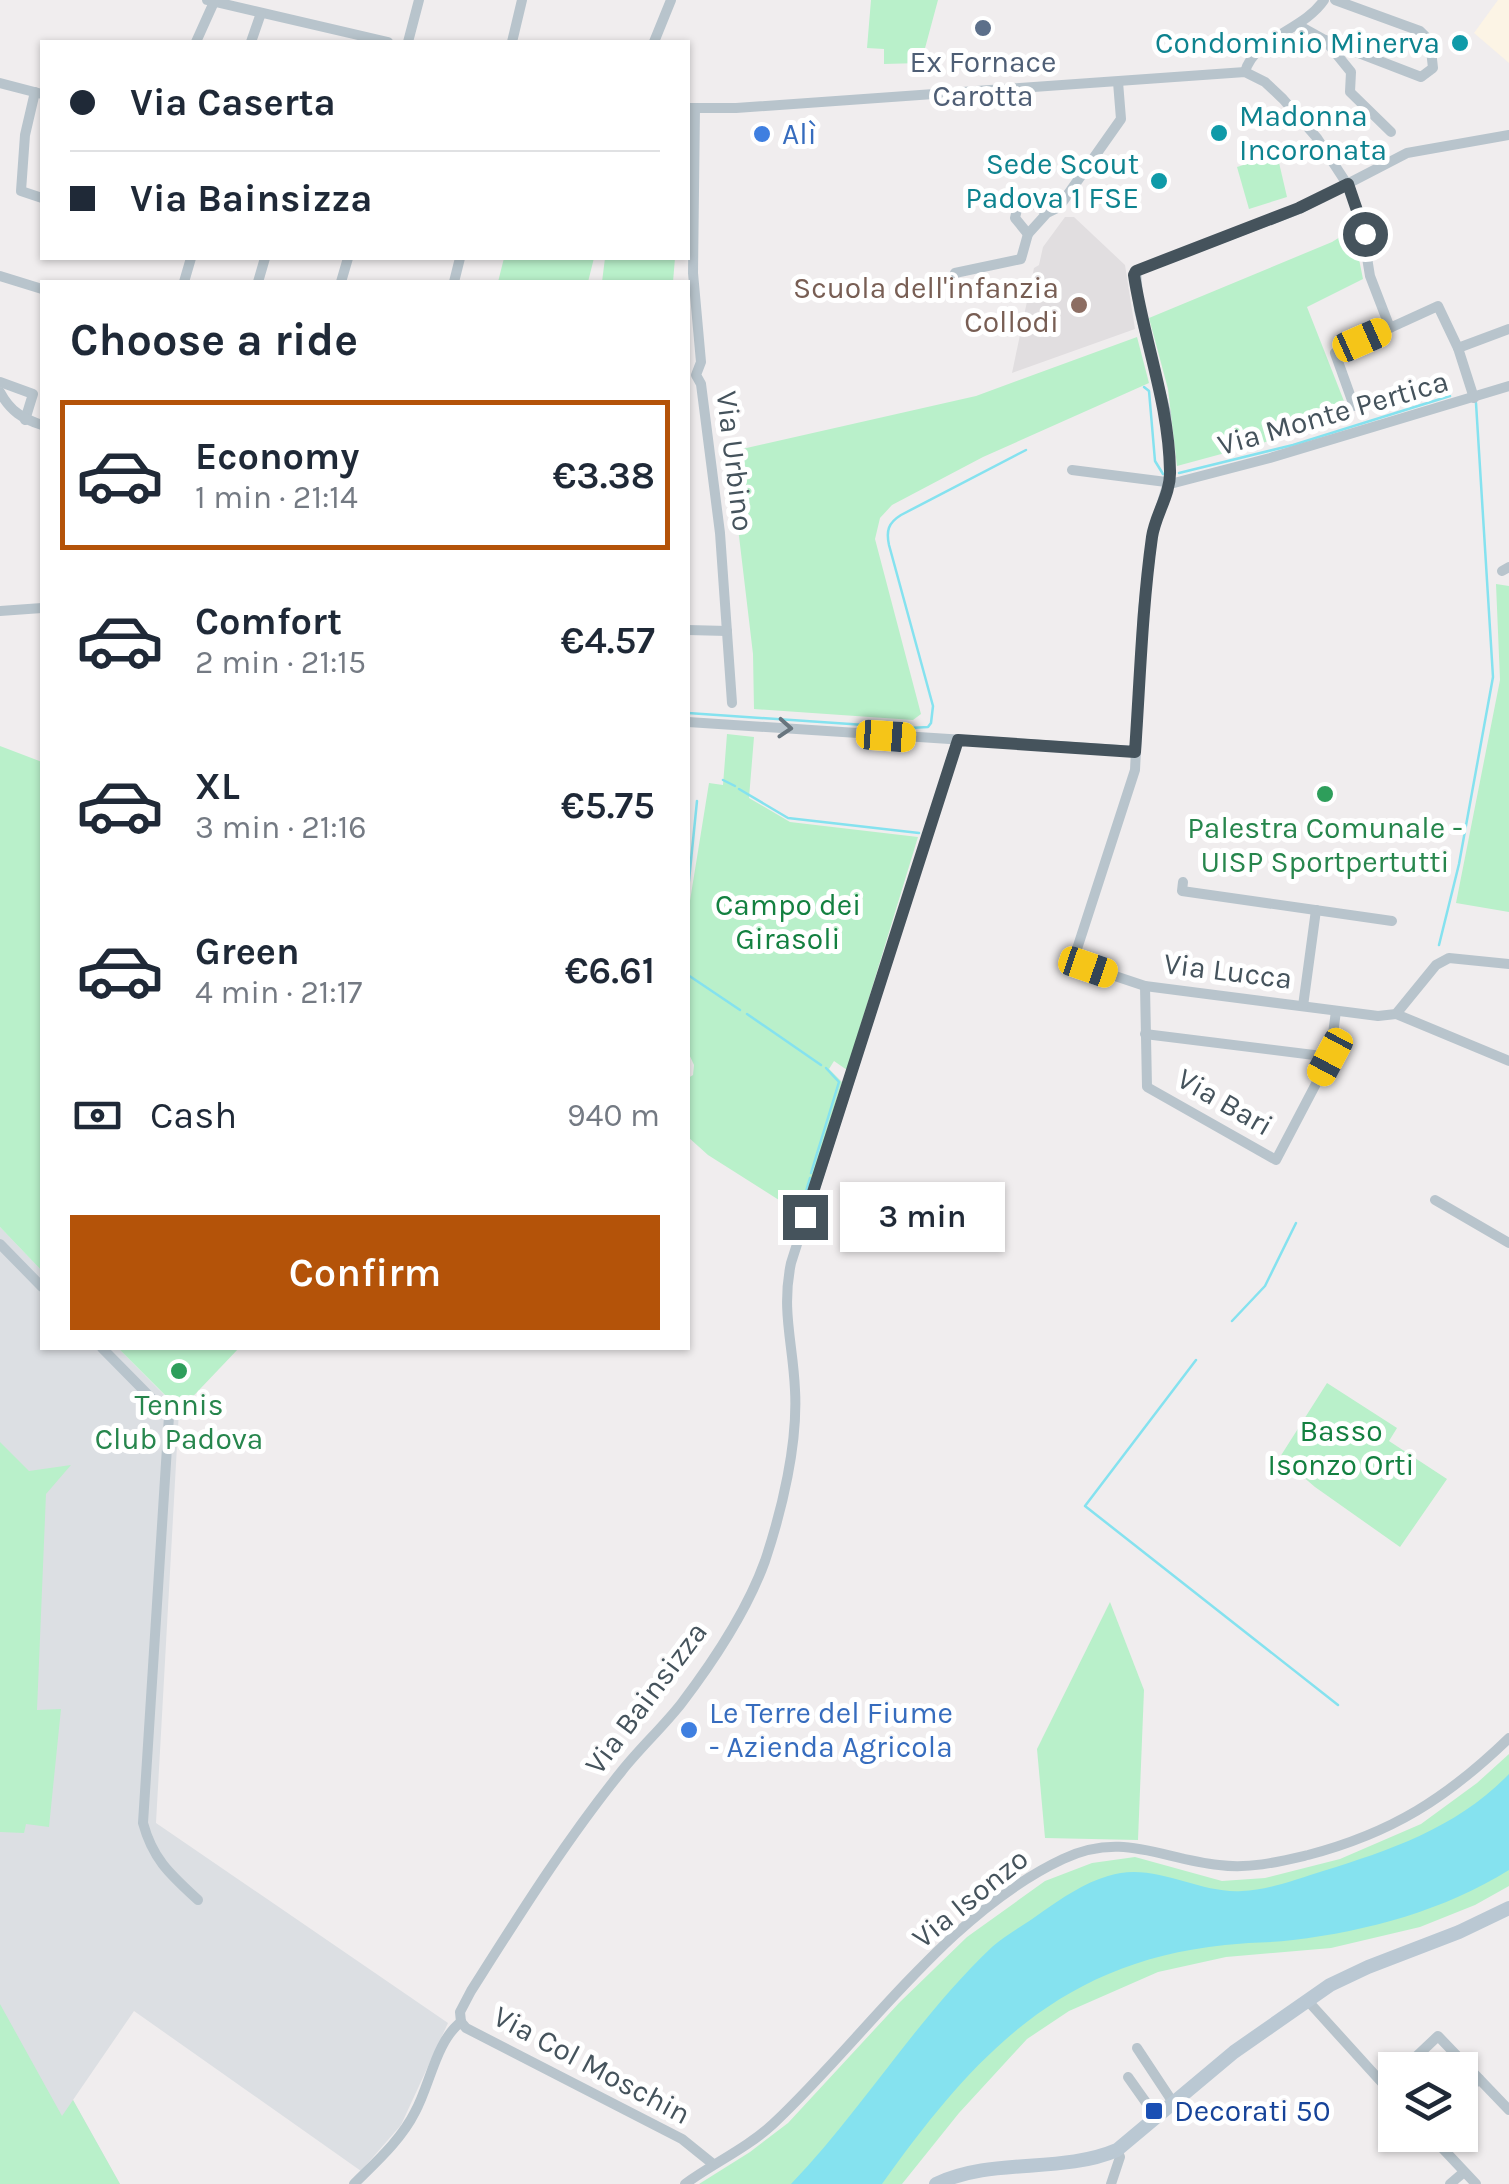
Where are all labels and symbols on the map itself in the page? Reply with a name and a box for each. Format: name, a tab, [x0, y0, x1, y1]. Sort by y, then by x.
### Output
marker: Ex Fornace Carotta	[972, 17, 994, 39]
place label: Condominio Minerva	[1155, 25, 1440, 61]
marker: Condominio Minerva	[1449, 32, 1471, 54]
place label: Ex Fornace Carotta	[910, 44, 1056, 114]
place label: Madonna Incoronata	[1239, 98, 1387, 168]
place label: Alì	[782, 116, 817, 152]
marker: Madonna Incoronata	[1208, 122, 1230, 144]
marker: Alì	[751, 123, 773, 145]
place label: Sede Scout Padova 1 FSE	[965, 146, 1139, 216]
marker: Sede Scout Padova 1 FSE	[1148, 170, 1170, 192]
route start	[1343, 212, 1388, 257]
place label: Scuola dell'infanzia Collodi	[793, 270, 1059, 340]
marker: Scuola dell'infanzia Collodi	[1068, 294, 1090, 316]
car	[1328, 314, 1396, 366]
street label: Via Monte Pertica	[1214, 363, 1452, 463]
street label: Via Urbino	[709, 389, 761, 533]
one-way arrow	[777, 717, 793, 739]
car	[855, 719, 917, 753]
marker: Palestra Comunale - UISP Sportpertutti	[1314, 783, 1336, 805]
place label: Palestra Comunale - UISP Sportpertutti	[1187, 810, 1463, 880]
park label: Campo dei Girasoli	[715, 887, 861, 957]
car	[1055, 943, 1121, 991]
street label: Via Lucca	[1162, 945, 1294, 997]
car	[1303, 1023, 1357, 1091]
street label: Via Bari	[1171, 1060, 1279, 1144]
callout: 3 min	[840, 1182, 1005, 1252]
route end	[783, 1195, 828, 1240]
marker: Tennis Club Padova	[168, 1360, 190, 1382]
place label: Tennis Club Padova	[95, 1387, 263, 1457]
park label: Basso Isonzo Orti	[1268, 1413, 1414, 1483]
street label: Via Bainsizza	[577, 1615, 715, 1781]
place label: Le Terre del Fiume - Azienda Agricola	[709, 1695, 953, 1765]
marker: Le Terre del Fiume - Azienda Agricola	[678, 1719, 700, 1741]
street label: Via Isonzo	[905, 1840, 1035, 1956]
street label: Via Col Moschin	[487, 1998, 697, 2132]
place label: Decorati 50	[1174, 2093, 1331, 2129]
marker: Decorati 50	[1143, 2100, 1165, 2122]

